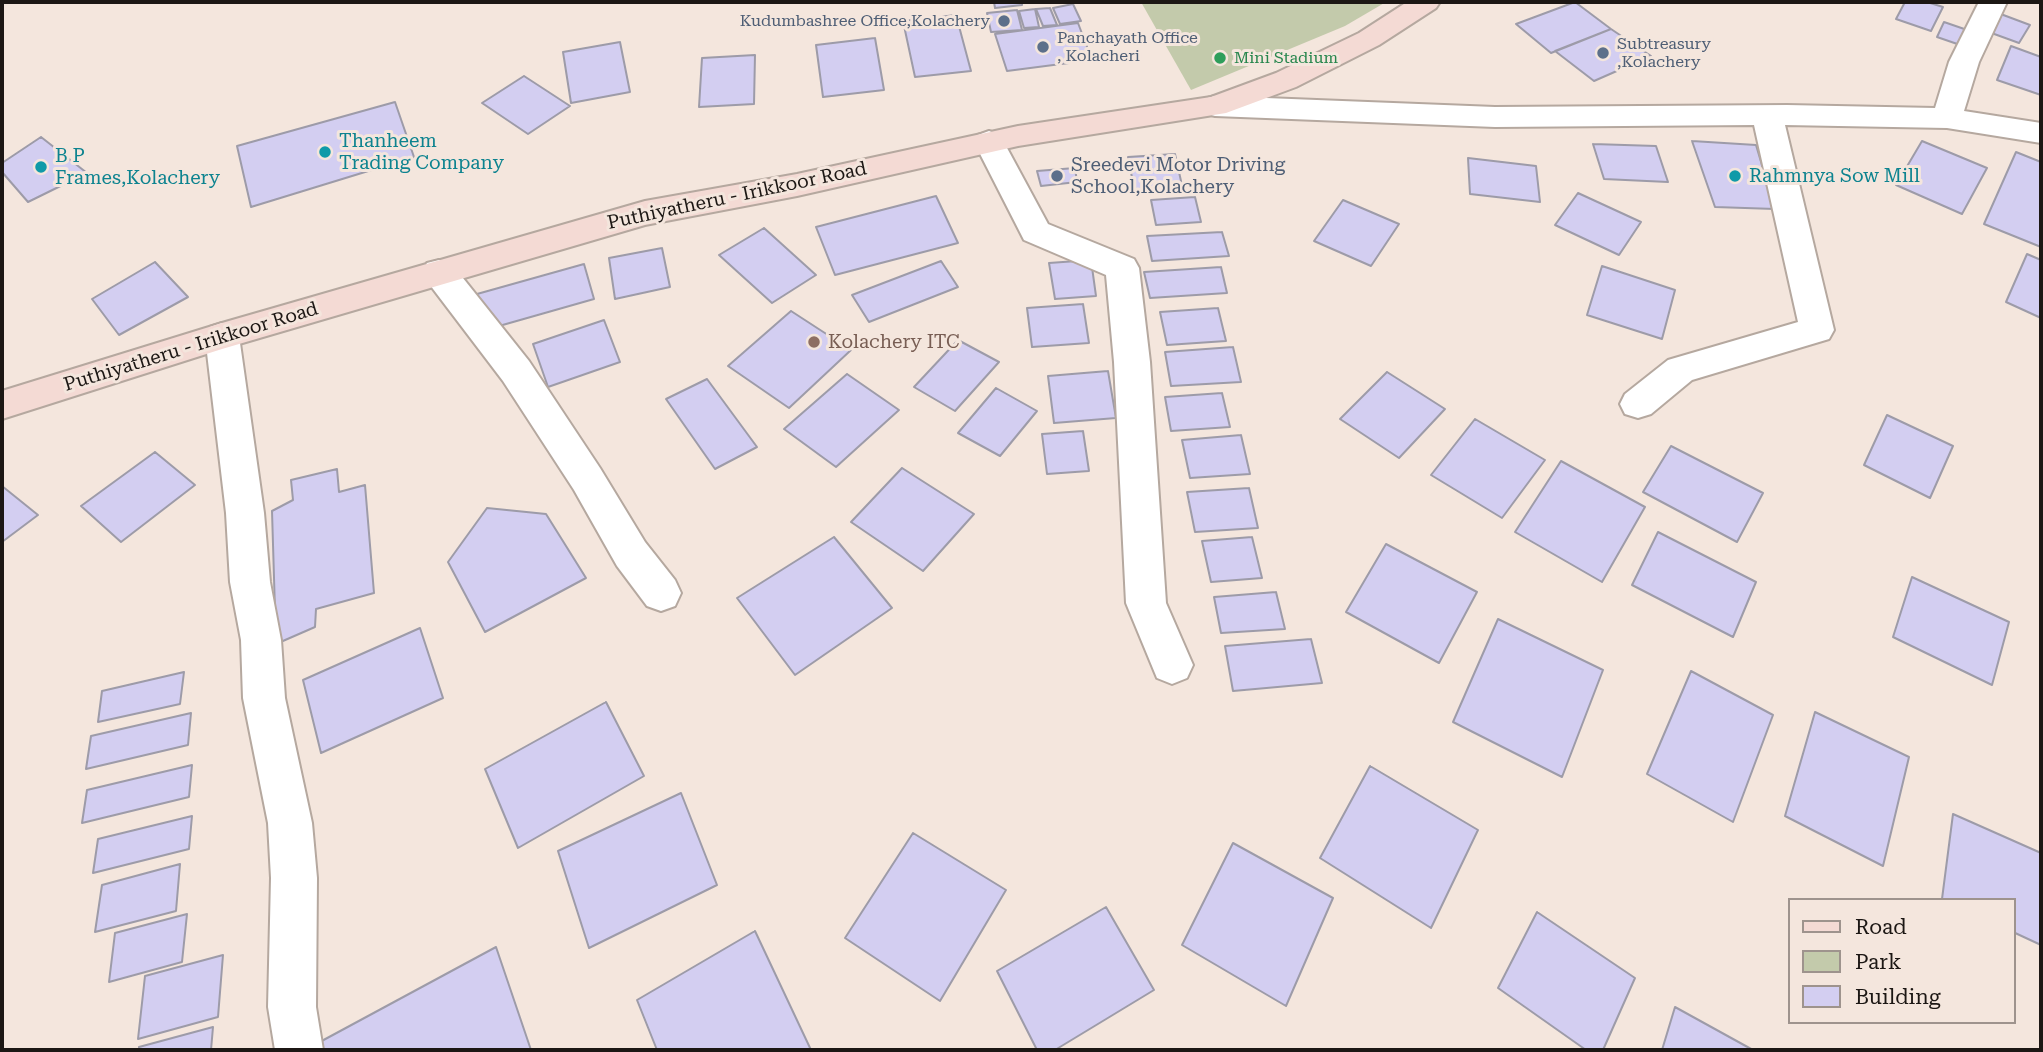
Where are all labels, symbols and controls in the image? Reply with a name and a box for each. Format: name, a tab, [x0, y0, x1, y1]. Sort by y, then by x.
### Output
place label: Kudumbashree Office,Kolachery	[740, 11, 990, 31]
marker: Kudumbashree Office,Kolachery	[996, 13, 1012, 29]
place label: Panchayath Office , Kolacheri	[1057, 28, 1198, 66]
place label: Subtreasury ,Kolachery	[1617, 34, 1711, 72]
marker: Panchayath Office , Kolacheri	[1035, 39, 1051, 55]
marker: Subtreasury ,Kolachery	[1595, 45, 1611, 61]
place label: Mini Stadium	[1234, 48, 1338, 68]
marker: Mini Stadium	[1212, 50, 1228, 66]
place label: Thanheem Trading Company	[339, 130, 504, 174]
marker: Thanheem Trading Company	[317, 144, 333, 160]
place label: B P Frames,Kolachery	[55, 145, 220, 189]
place label: Sreedevi Motor Driving School,Kolachery	[1071, 154, 1285, 198]
street label: Puthiyatheru - Irikkoor Road	[605, 157, 869, 235]
marker: B P Frames,Kolachery	[33, 159, 49, 175]
place label: Rahmnya Sow Mill	[1749, 165, 1920, 187]
marker: Sreedevi Motor Driving School,Kolachery	[1049, 168, 1065, 184]
marker: Rahmnya Sow Mill	[1727, 168, 1743, 184]
street label: Puthiyatheru - Irikkoor Road	[61, 297, 321, 397]
place label: Kolachery ITC	[828, 331, 960, 353]
marker: Kolachery ITC	[806, 334, 822, 350]
legend	[1787, 898, 2015, 1024]
text: Road	[1855, 915, 1907, 939]
text: Park	[1855, 950, 1901, 974]
text: Building	[1855, 985, 1941, 1009]

